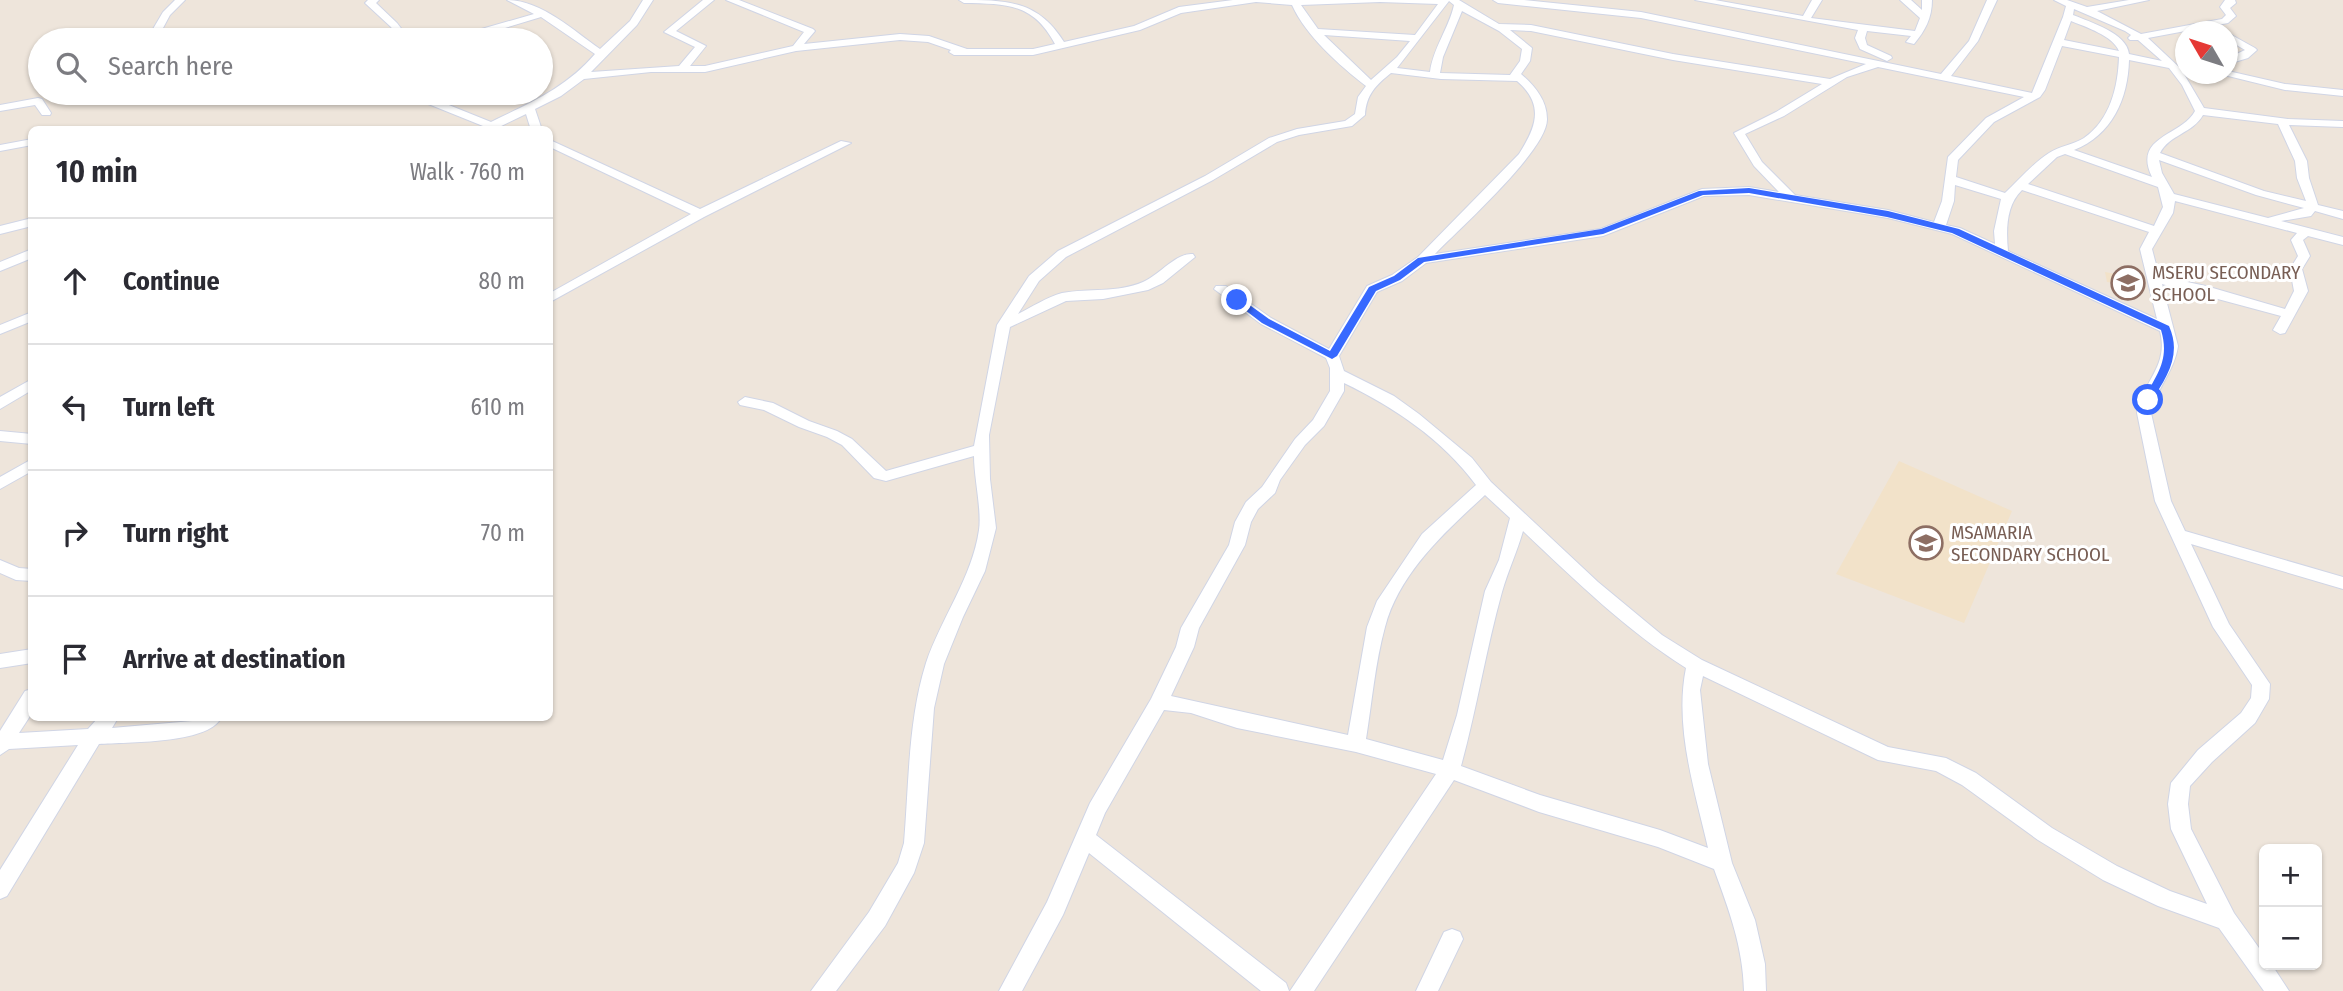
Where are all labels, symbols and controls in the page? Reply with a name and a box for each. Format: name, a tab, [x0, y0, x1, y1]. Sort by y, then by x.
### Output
north arrow	[2175, 21, 2238, 84]
search box	[28, 28, 553, 105]
icon: search	[52, 48, 90, 86]
text: Search here	[108, 51, 233, 82]
text: 10 min	[56, 154, 138, 190]
text: Walk · 760 m	[410, 158, 525, 186]
place label: MSERU SECONDARY SCHOOL	[2152, 261, 2301, 306]
icon: ahead	[56, 262, 94, 300]
school or university icon: MSERU SECONDARY SCHOOL	[2109, 264, 2147, 302]
text: Continue	[123, 266, 220, 297]
text: 80 m	[478, 267, 525, 295]
route end	[1221, 284, 1252, 315]
route start	[2132, 384, 2163, 415]
icon: left	[56, 388, 94, 426]
text: Turn left	[123, 392, 215, 423]
text: 610 m	[471, 393, 525, 421]
icon: right	[56, 514, 94, 552]
text: Turn right	[123, 518, 229, 549]
text: 70 m	[481, 519, 525, 547]
place label: MSAMARIA SECONDARY SCHOOL	[1951, 521, 2110, 566]
school or university icon: MSAMARIA SECONDARY SCHOOL	[1907, 524, 1945, 562]
icon: arrive	[56, 640, 94, 678]
text: Arrive at destination	[123, 644, 346, 675]
map controls	[2259, 844, 2322, 970]
button: +	[2259, 844, 2322, 907]
button: −	[2259, 907, 2322, 970]

